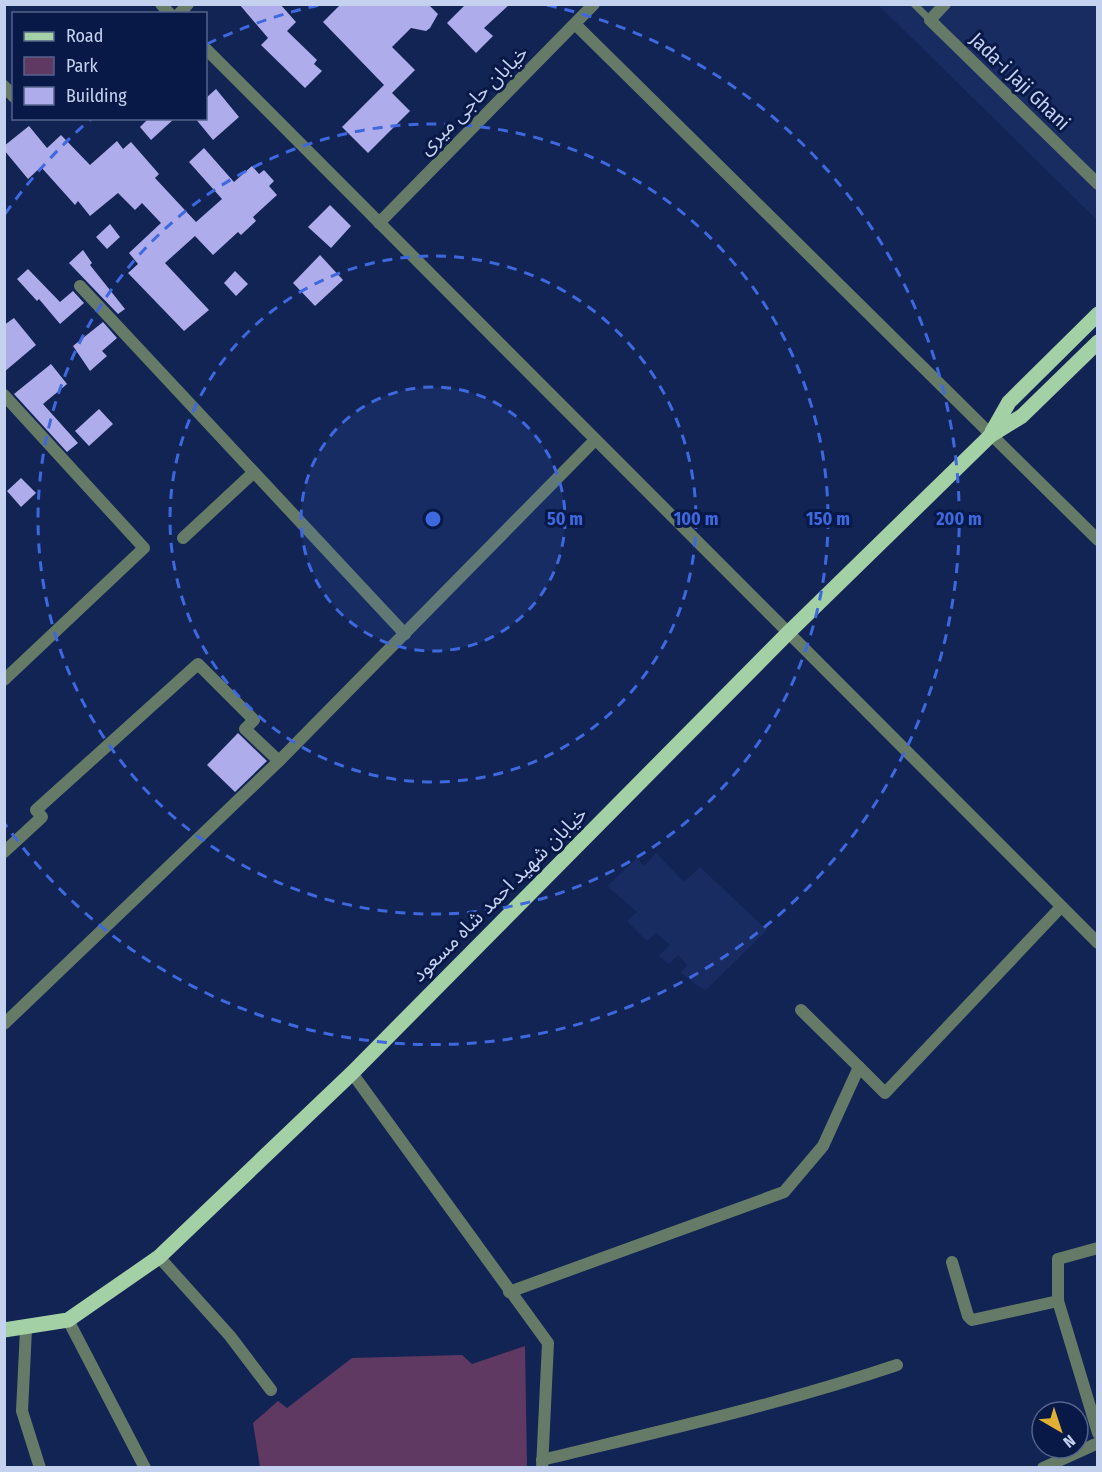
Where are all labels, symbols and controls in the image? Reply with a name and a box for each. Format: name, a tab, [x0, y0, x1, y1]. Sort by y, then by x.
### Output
legend	[12, 12, 207, 120]
text: Road	[66, 25, 103, 47]
street label: Jada-i Jaji Ghani	[965, 27, 1075, 135]
street label: خیابان حاجی میری	[413, 40, 533, 160]
text: Park	[66, 55, 99, 77]
text: Building	[66, 85, 127, 107]
text: 50 m	[547, 508, 583, 530]
text: 100 m	[674, 508, 718, 530]
text: 150 m	[806, 508, 850, 530]
text: 200 m	[935, 508, 982, 530]
centre of rings	[423, 509, 443, 529]
street label: خیابان شهید احمد شاه مسعود	[406, 801, 592, 987]
north arrow	[1030, 1400, 1090, 1460]
text: N	[1059, 1431, 1079, 1452]

